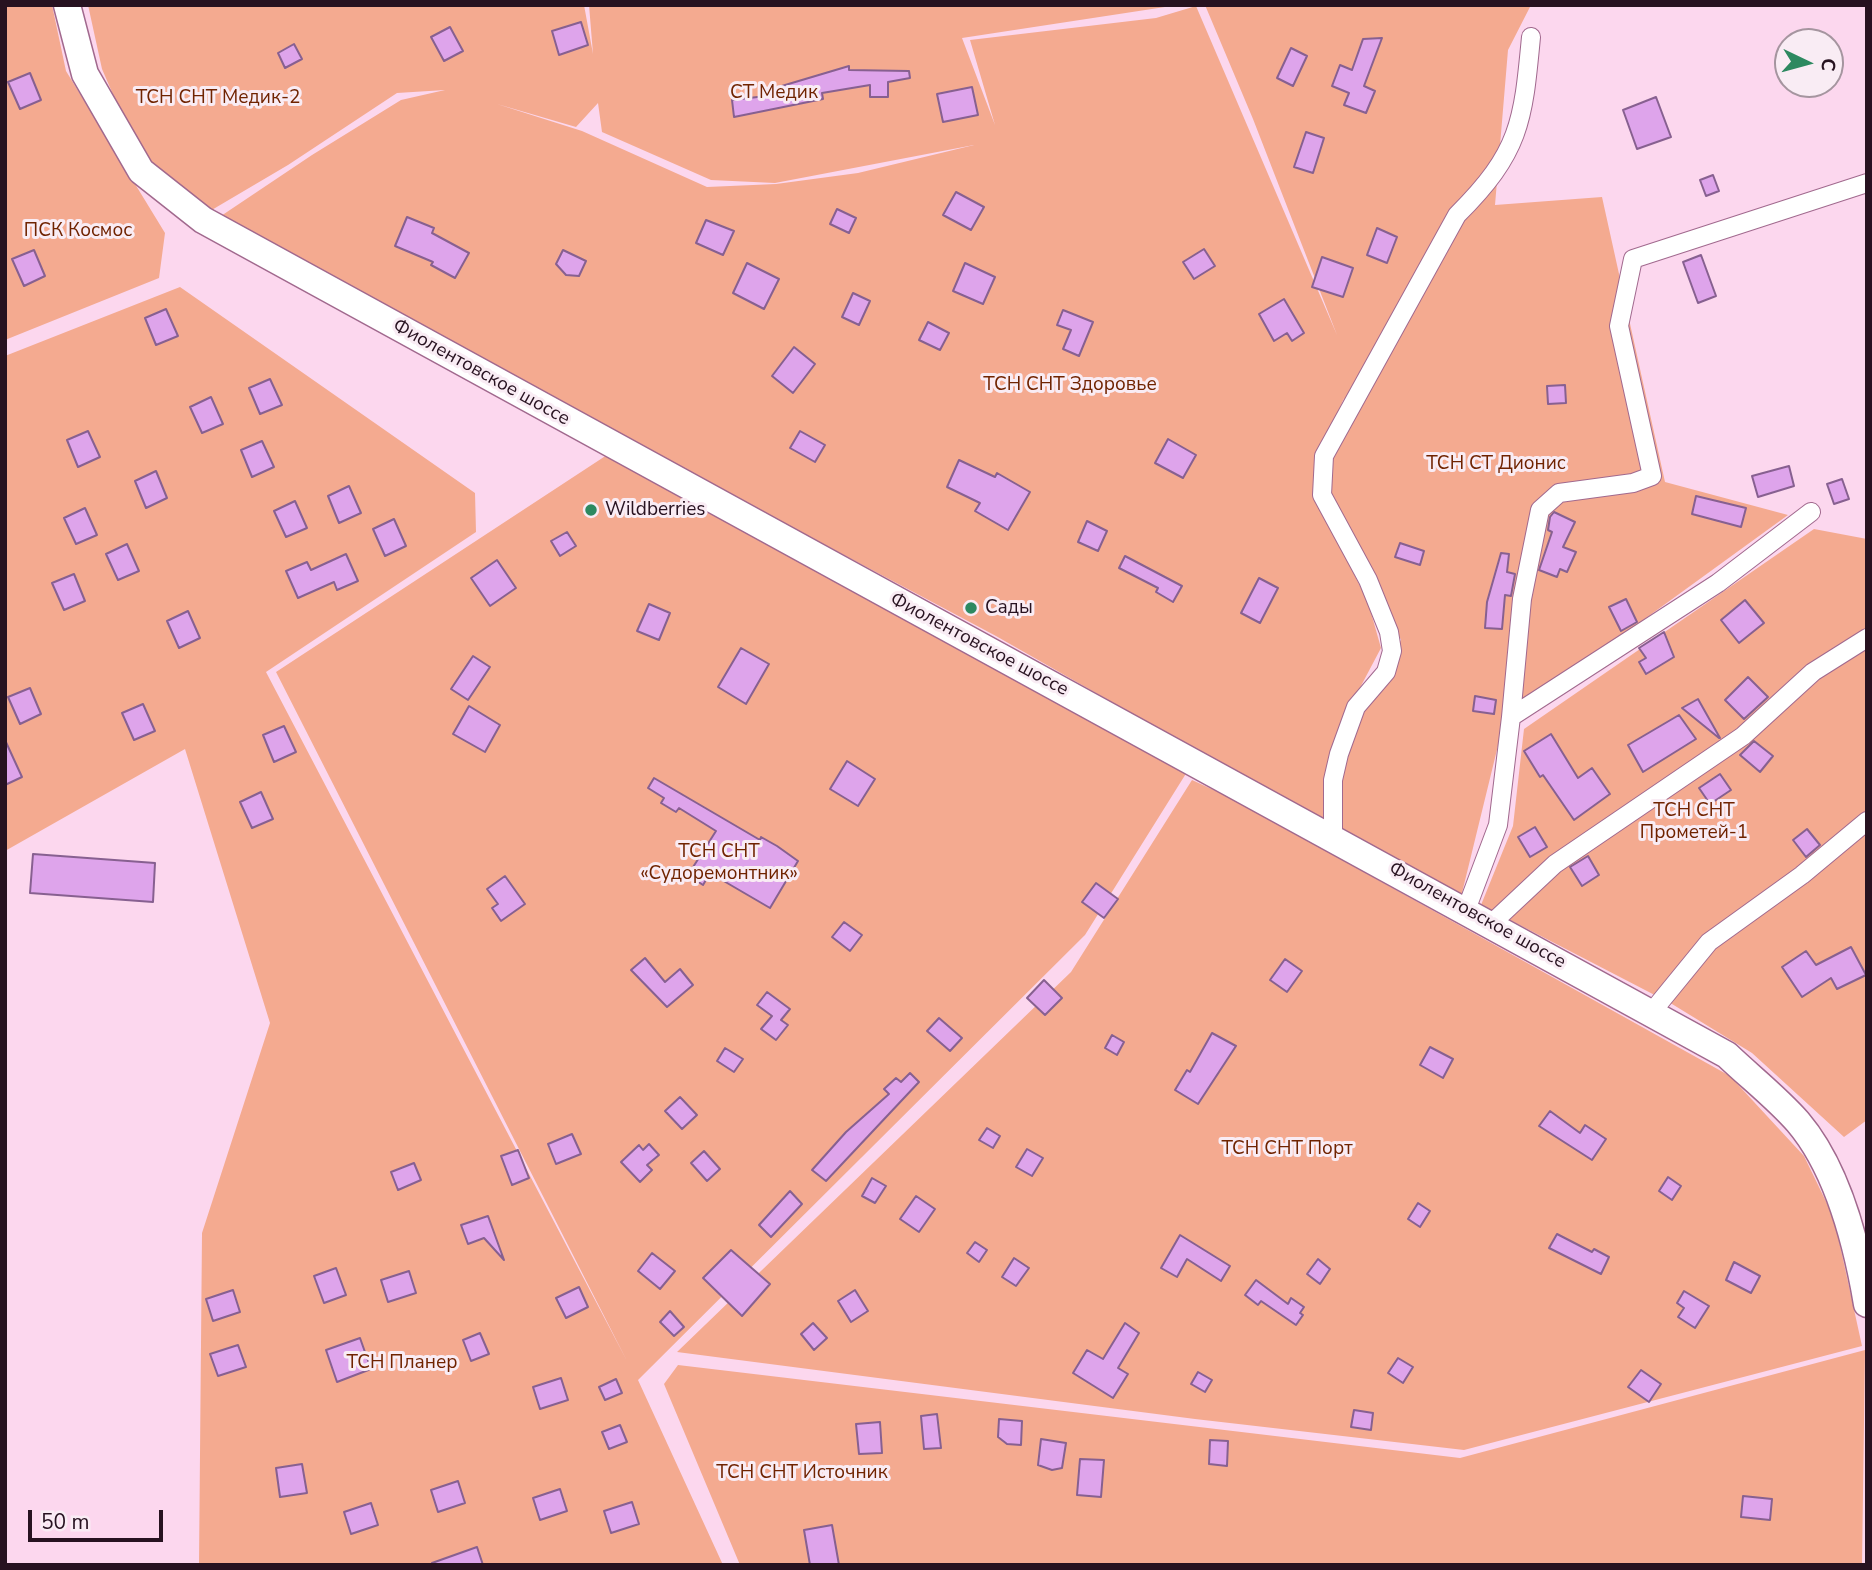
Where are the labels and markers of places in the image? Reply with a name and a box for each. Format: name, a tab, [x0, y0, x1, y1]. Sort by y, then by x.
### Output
place label: Wildberries	[605, 499, 705, 521]
marker: Wildberries	[583, 502, 599, 518]
place label: Сады	[985, 597, 1033, 619]
marker: Сады	[963, 600, 979, 616]

